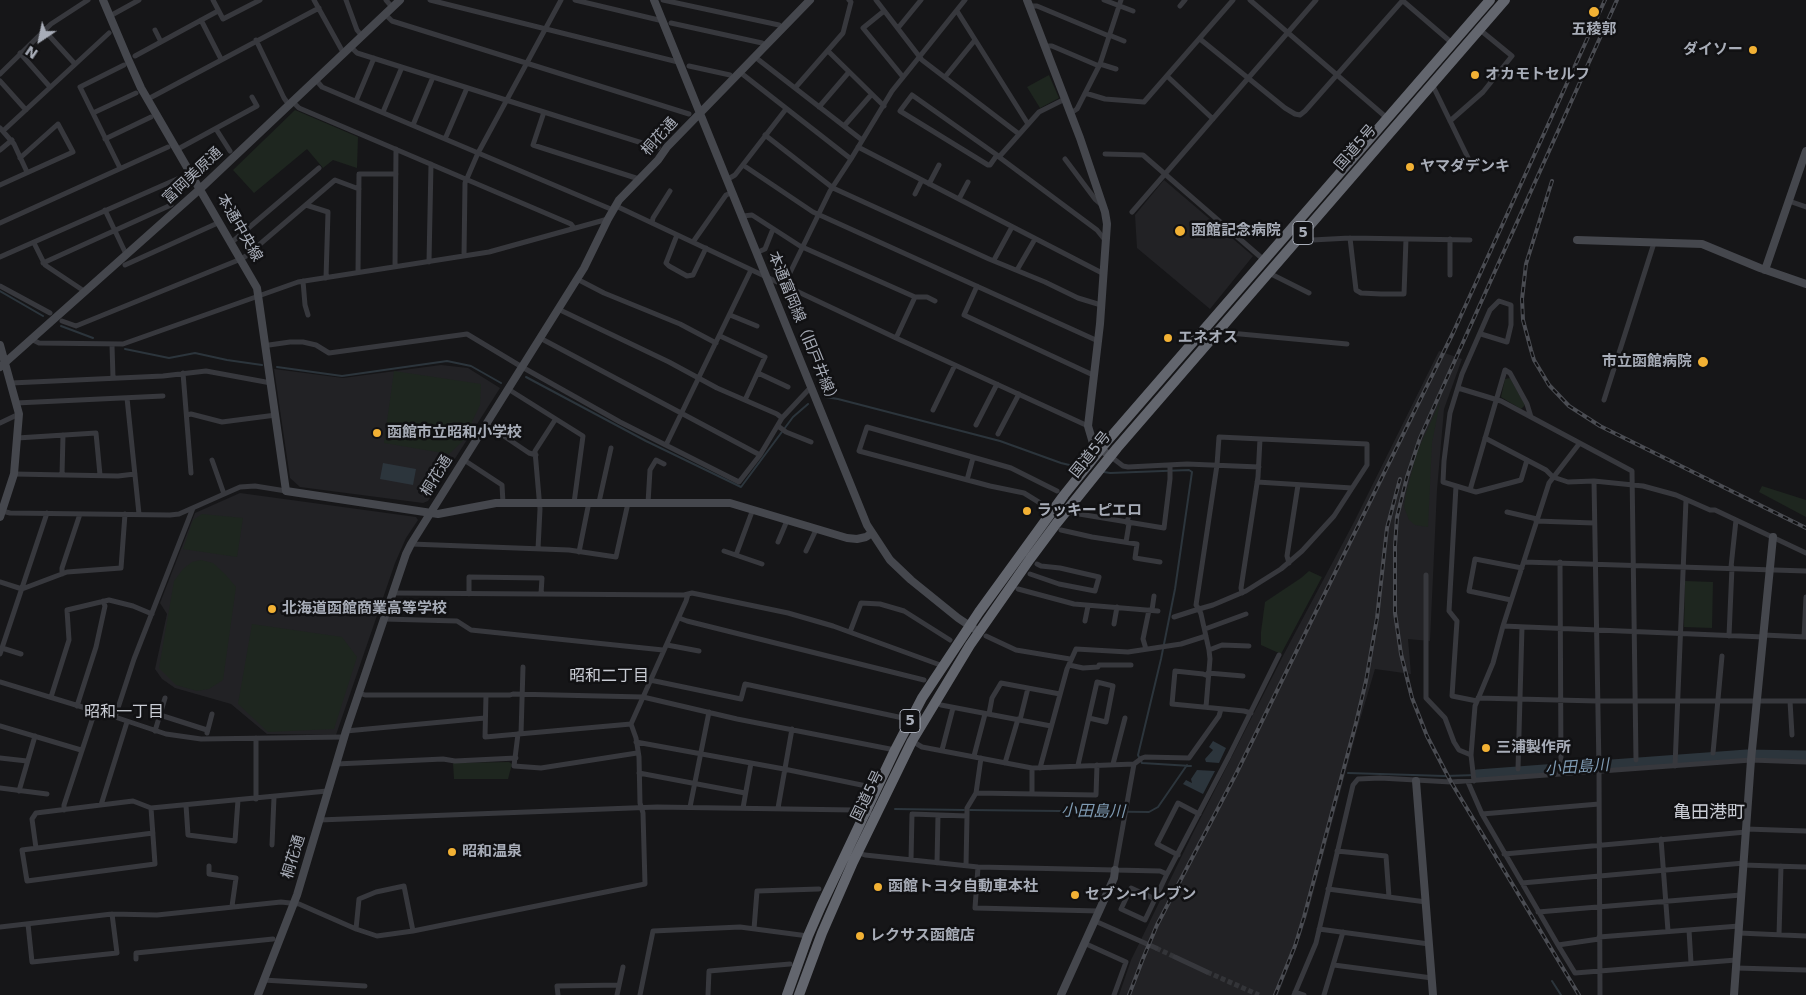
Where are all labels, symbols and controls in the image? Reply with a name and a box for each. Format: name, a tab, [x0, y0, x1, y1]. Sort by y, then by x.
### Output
marker: 五稜郭	[1587, 5, 1601, 19]
north arrow	[15, 15, 65, 65]
place label: 五稜郭	[1572, 21, 1616, 39]
place label: ダイソー	[1683, 41, 1743, 59]
text: N	[22, 43, 41, 62]
marker: ダイソー	[1747, 44, 1759, 56]
place label: オカモトセルフ	[1485, 66, 1590, 84]
marker: オカモトセルフ	[1469, 69, 1481, 81]
street label: 桐花通	[638, 114, 682, 160]
street label: 国道5号	[1331, 122, 1381, 174]
street label: 富岡美原通	[159, 144, 227, 208]
place label: ヤマダデンキ	[1420, 158, 1510, 176]
marker: ヤマダデンキ	[1404, 161, 1416, 173]
street label: 本通中央線	[212, 191, 266, 265]
place label: 函館記念病院	[1191, 222, 1281, 240]
road number: 5	[1293, 222, 1313, 244]
marker: 函館記念病院	[1173, 224, 1187, 238]
street label: 本通富岡線（旧戸井線）	[764, 249, 842, 409]
place label: エネオス	[1178, 329, 1238, 347]
marker: エネオス	[1162, 332, 1174, 344]
place label: 市立函館病院	[1602, 353, 1692, 371]
marker: 市立函館病院	[1696, 355, 1710, 369]
place label: 函館市立昭和小学校	[387, 424, 522, 442]
marker: 函館市立昭和小学校	[371, 427, 383, 439]
street label: 国道5号	[1067, 428, 1115, 482]
street label: 桐花通	[417, 452, 457, 500]
place label: ラッキーピエロ	[1037, 502, 1142, 520]
marker: ラッキーピエロ	[1021, 505, 1033, 517]
place label: 北海道函館商業高等学校	[282, 600, 447, 618]
marker: 北海道函館商業高等学校	[266, 603, 278, 615]
district label: 昭和二丁目	[569, 667, 649, 687]
district label: 昭和一丁目	[84, 703, 164, 723]
road number: 5	[900, 709, 920, 732]
place label: 三浦製作所	[1496, 739, 1571, 757]
marker: 三浦製作所	[1480, 742, 1492, 754]
water label: 小田島川	[1544, 756, 1610, 780]
street label: 国道5号	[848, 768, 888, 824]
water label: 小田島川	[1061, 802, 1125, 822]
district label: 亀田港町	[1673, 802, 1745, 824]
street label: 桐花通	[279, 833, 309, 881]
place label: 昭和温泉	[462, 843, 522, 861]
marker: 昭和温泉	[446, 846, 458, 858]
place label: 函館トヨタ自動車本社	[888, 878, 1038, 896]
marker: 函館トヨタ自動車本社	[872, 881, 884, 893]
place label: セブン-イレブン	[1085, 886, 1196, 904]
marker: セブン-イレブン	[1069, 889, 1081, 901]
place label: レクサス函館店	[870, 927, 975, 945]
marker: レクサス函館店	[854, 930, 866, 942]

